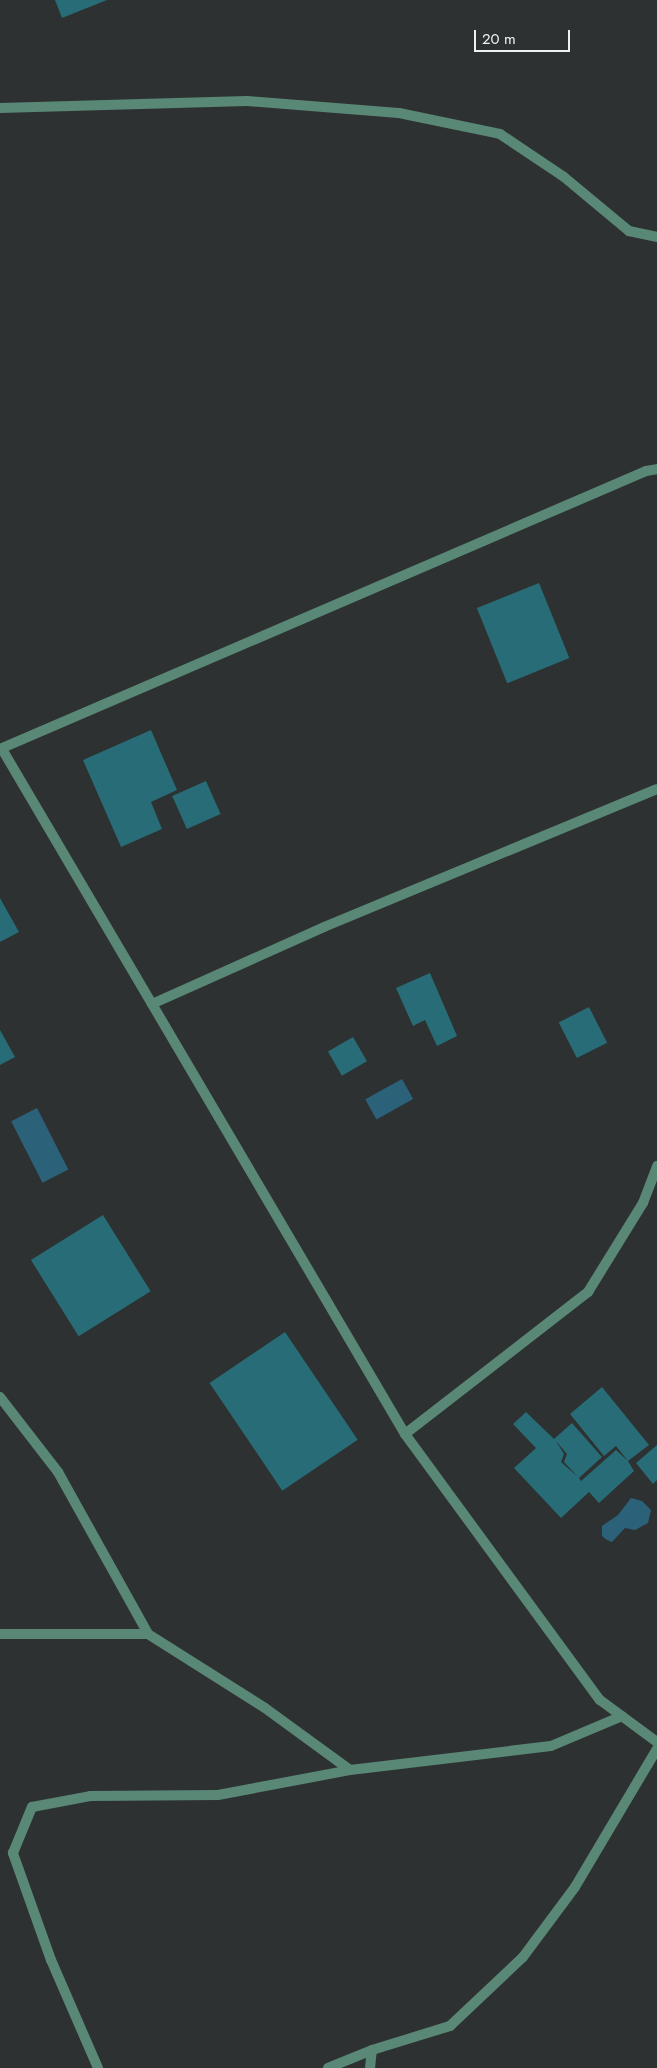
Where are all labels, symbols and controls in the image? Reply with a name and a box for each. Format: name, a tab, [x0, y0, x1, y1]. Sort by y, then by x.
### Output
scale bar	[477, 20, 573, 52]
text: 20 m	[482, 28, 516, 50]

